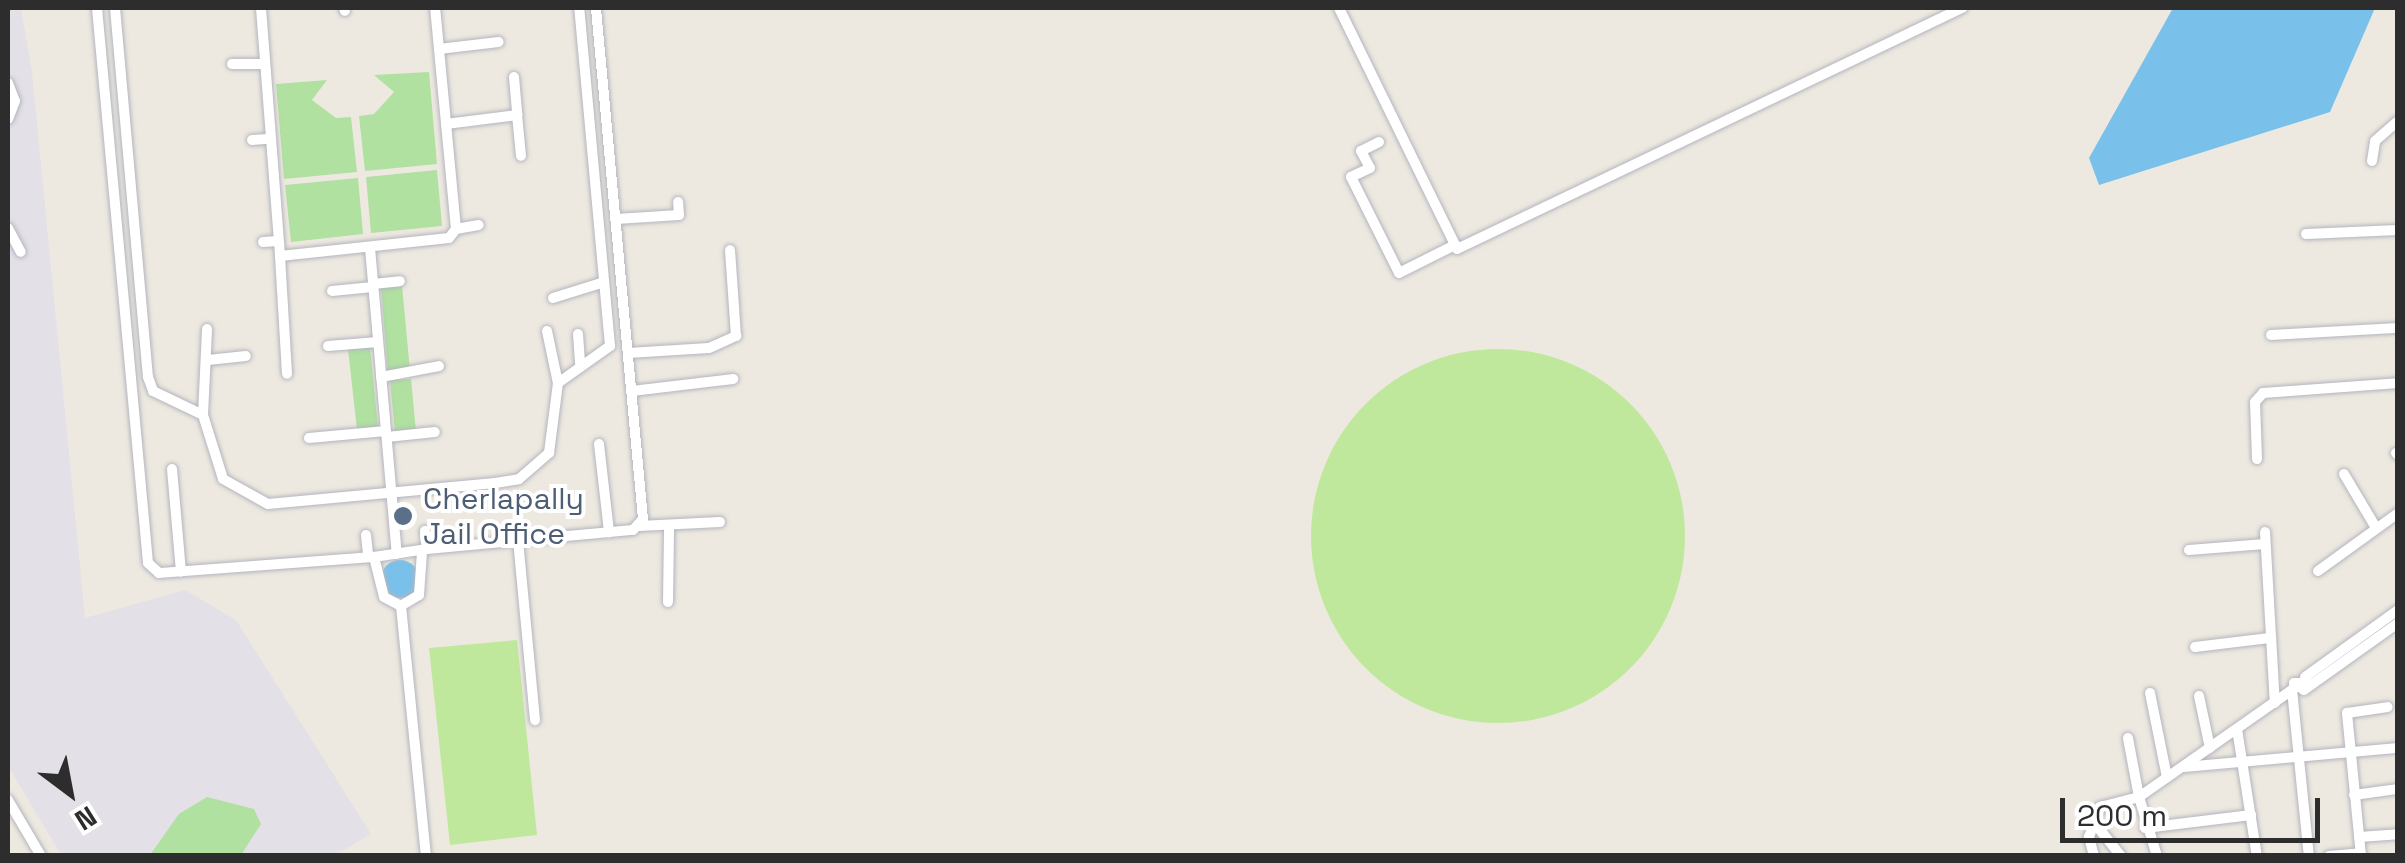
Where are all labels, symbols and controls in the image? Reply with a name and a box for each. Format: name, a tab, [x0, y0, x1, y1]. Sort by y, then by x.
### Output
place label: Cherlapally Jail Office	[423, 481, 584, 552]
marker: Cherlapally Jail Office	[392, 505, 414, 527]
north arrow	[20, 743, 120, 843]
scale bar	[2065, 778, 2325, 840]
text: 200 m	[2077, 796, 2167, 835]
text: N	[68, 798, 103, 839]

